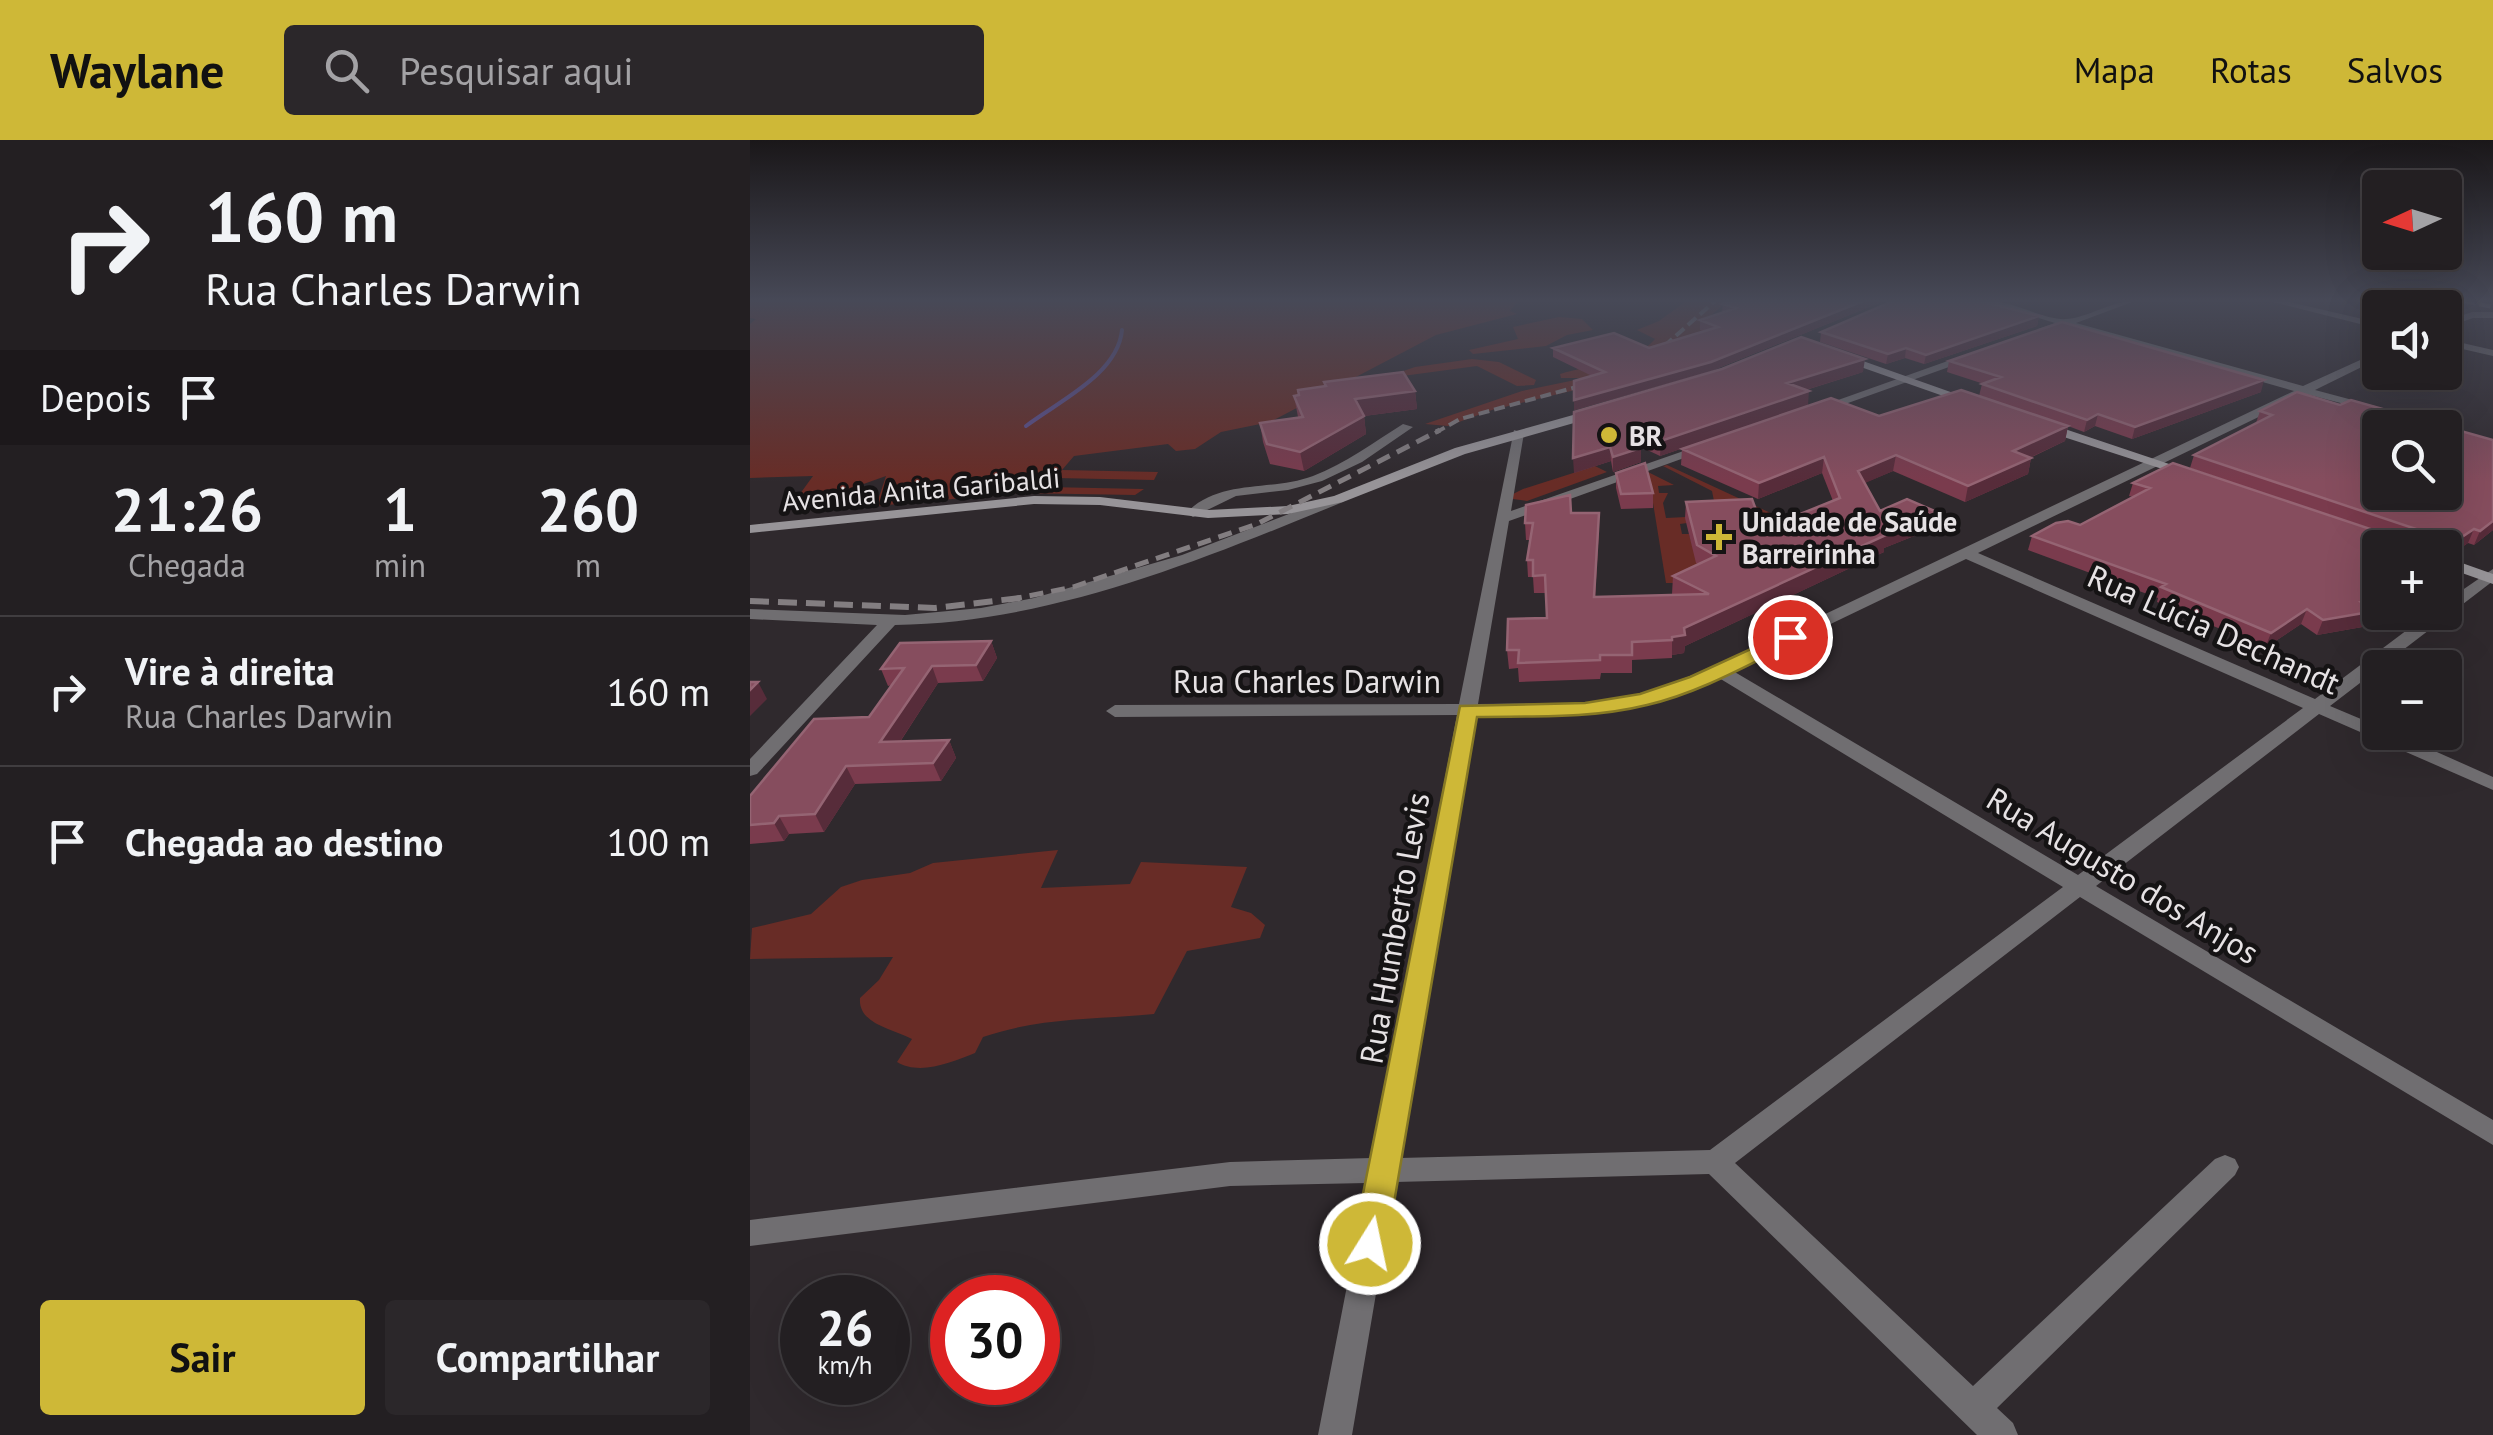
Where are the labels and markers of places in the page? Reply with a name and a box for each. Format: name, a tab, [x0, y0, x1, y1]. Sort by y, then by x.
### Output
place label: BR	[1629, 417, 1663, 454]
marker: BR	[1598, 424, 1620, 446]
place label: Unidade de Saúde Barreirinha	[1742, 503, 1957, 572]
marker: Unidade de Saúde Barreirinha	[1706, 524, 1732, 550]
pin	[1748, 595, 1833, 680]

